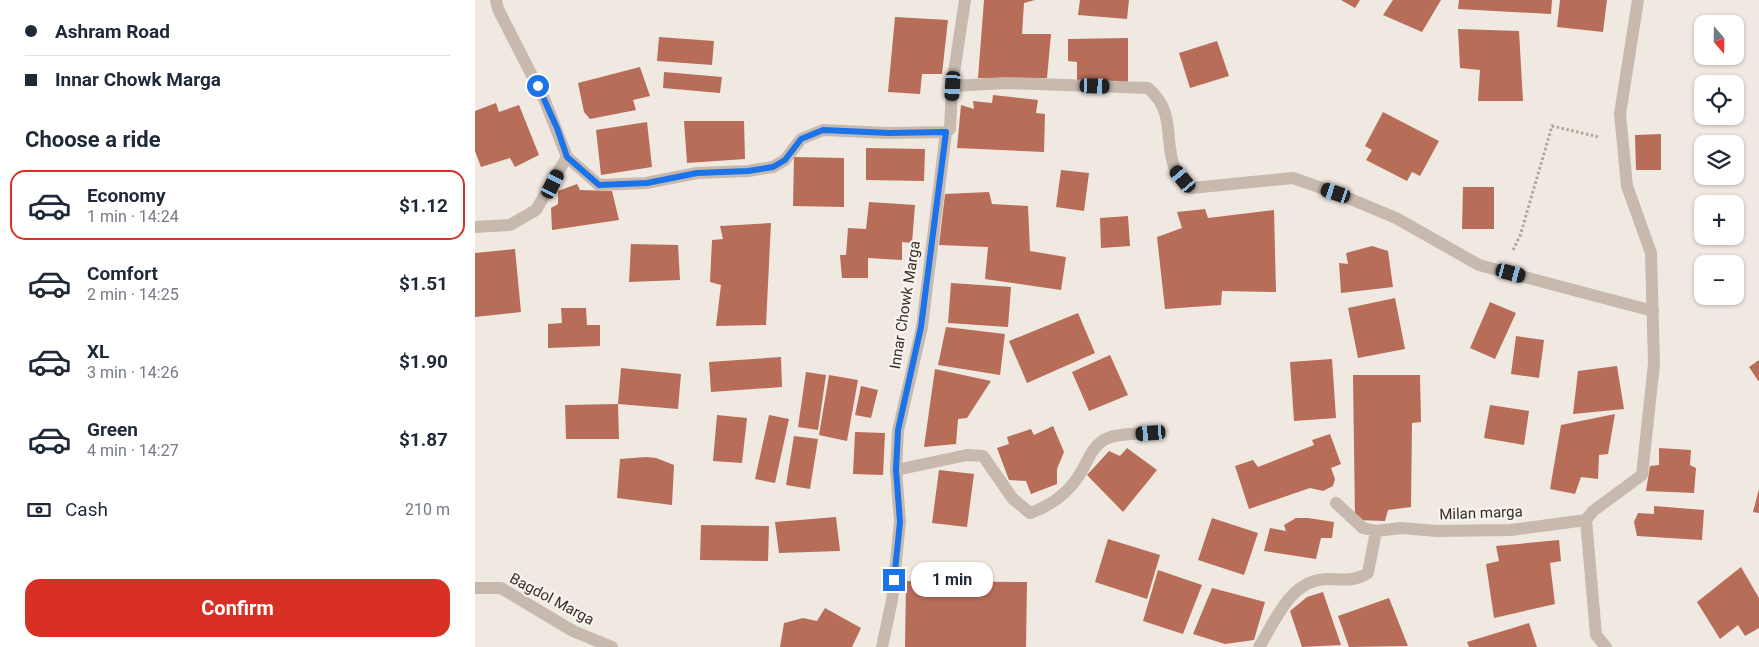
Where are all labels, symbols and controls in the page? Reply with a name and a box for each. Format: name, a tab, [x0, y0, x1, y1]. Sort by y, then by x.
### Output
north arrow	[1694, 15, 1744, 65]
map controls	[1694, 15, 1744, 305]
text: Ashram Road	[55, 20, 170, 43]
text: Innar Chowk Marga	[55, 68, 221, 91]
car	[944, 71, 961, 101]
route start	[527, 75, 549, 97]
button: locate	[1694, 75, 1744, 125]
car	[1079, 78, 1110, 94]
text: Choose a ride	[25, 127, 161, 152]
button: layers	[1694, 135, 1744, 185]
car	[1167, 163, 1198, 195]
car	[539, 167, 566, 201]
car	[1319, 181, 1352, 205]
icon: car	[27, 183, 72, 228]
text: Economy	[87, 184, 166, 207]
text: $1.12	[399, 194, 448, 217]
button: +	[1694, 195, 1744, 245]
text: 1 min · 14:24	[87, 207, 179, 226]
street label: Innar Chowk Marga	[886, 240, 924, 370]
button: −	[1694, 255, 1744, 305]
icon: car	[27, 261, 72, 306]
text: Comfort	[87, 262, 158, 285]
car	[1494, 262, 1527, 284]
text: $1.51	[399, 272, 448, 295]
text: 2 min · 14:25	[87, 285, 179, 304]
icon: car	[27, 339, 72, 384]
text: XL	[87, 340, 109, 363]
text: $1.90	[399, 350, 448, 373]
text: 3 min · 14:26	[87, 363, 179, 382]
icon: car	[27, 417, 72, 462]
text: Green	[87, 418, 138, 441]
car	[1135, 424, 1166, 442]
text: $1.87	[399, 428, 448, 451]
text: 4 min · 14:27	[87, 441, 179, 460]
icon: cash	[25, 496, 53, 524]
text: Cash	[65, 498, 108, 521]
text: 210 m	[405, 500, 450, 519]
street label: Milan marga	[1439, 503, 1523, 523]
callout: 1 min	[911, 562, 994, 598]
street label: Bagdol Marga	[507, 569, 597, 629]
route end	[883, 569, 905, 591]
text: 1 min	[932, 570, 972, 589]
button: Confirm	[25, 579, 450, 637]

